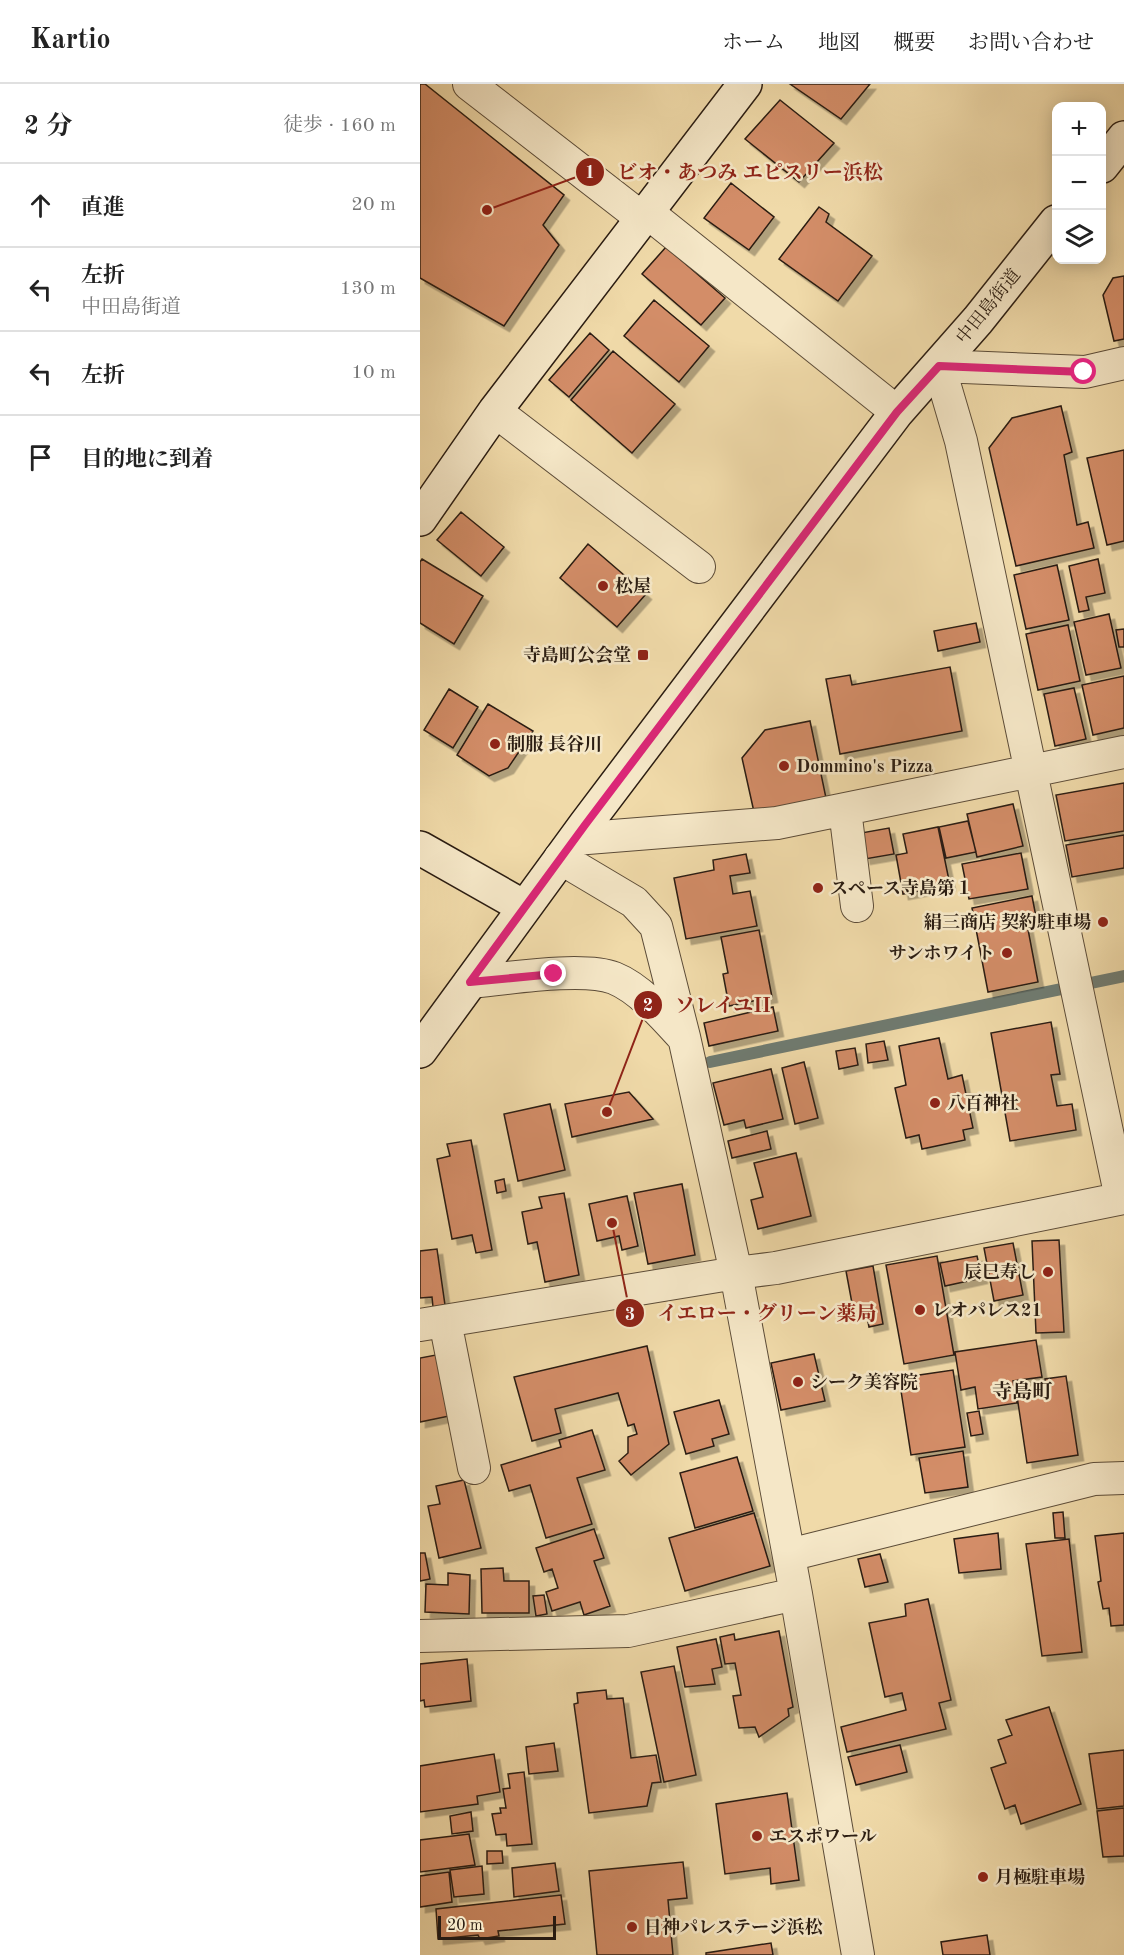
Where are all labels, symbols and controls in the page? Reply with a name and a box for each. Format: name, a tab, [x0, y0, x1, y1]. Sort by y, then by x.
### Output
text: Kartio	[30, 27, 111, 55]
text: ホーム	[722, 33, 785, 54]
text: 地図	[818, 33, 860, 54]
text: 概要	[893, 33, 935, 54]
text: お問い合わせ	[968, 33, 1094, 54]
map controls	[1052, 102, 1106, 264]
button: +	[1052, 102, 1106, 156]
text: 2 分	[24, 114, 72, 140]
text: 徒歩 · 160 m	[283, 116, 396, 136]
callout: ビオ・あつみ エピスリー浜松	[575, 153, 895, 191]
button: −	[1052, 156, 1106, 210]
text: ビオ・あつみ エピスリー浜松	[617, 161, 883, 184]
text: 1	[585, 164, 595, 182]
icon: ahead	[24, 189, 57, 222]
text: 20 m	[351, 195, 396, 215]
text: 直進	[81, 197, 125, 219]
button: layers	[1052, 210, 1106, 264]
text: 左折	[81, 265, 125, 287]
street label: 中田島街道	[952, 265, 1024, 347]
icon: left	[24, 273, 57, 306]
text: 130 m	[340, 279, 396, 299]
text: 中田島街道	[81, 298, 181, 318]
icon: left	[24, 357, 57, 390]
route start	[1070, 358, 1096, 384]
text: 10 m	[351, 363, 396, 383]
text: 左折	[81, 365, 125, 387]
icon: arrive	[24, 441, 57, 474]
text: 目的地に到着	[81, 449, 213, 471]
place label: 松屋	[615, 576, 651, 596]
marker: 松屋	[596, 579, 610, 593]
place label: 寺島町公会堂	[523, 645, 631, 665]
marker: 寺島町公会堂	[636, 648, 650, 662]
place label: 制服 長谷川	[507, 734, 602, 754]
marker: 制服 長谷川	[488, 737, 502, 751]
place label: Dommino's Pizza	[796, 758, 933, 776]
marker: Dommino's Pizza	[777, 759, 791, 773]
place label: スペース寺島第１	[830, 878, 973, 898]
marker: スペース寺島第１	[811, 881, 825, 895]
place label: 絹三商店 契約駐車場	[924, 912, 1091, 932]
marker: 絹三商店 契約駐車場	[1096, 915, 1110, 929]
place label: サンホワイト	[888, 944, 995, 963]
marker: サンホワイト	[1000, 946, 1014, 960]
route end	[540, 960, 566, 986]
callout: ソレイユII	[633, 986, 784, 1024]
text: ソレイユII	[675, 996, 771, 1017]
text: 2	[643, 997, 653, 1015]
place label: 八百神社	[947, 1093, 1019, 1113]
marker: 八百神社	[928, 1096, 942, 1110]
place label: 辰巳寿し	[964, 1262, 1036, 1282]
marker: 辰巳寿し	[1041, 1265, 1055, 1279]
callout: イエロー・グリーン薬局	[615, 1294, 889, 1332]
place label: レオパレス21	[932, 1301, 1042, 1320]
text: イエロー・グリーン薬局	[658, 1303, 876, 1325]
marker: レオパレス21	[913, 1303, 927, 1317]
text: 3	[625, 1306, 635, 1324]
place label: シーク美容院	[810, 1372, 918, 1392]
marker: シーク美容院	[791, 1375, 805, 1389]
district label: 寺島町	[992, 1380, 1053, 1403]
place label: エスポワール	[769, 1827, 877, 1846]
marker: エスポワール	[750, 1829, 764, 1843]
place label: 月極駐車場	[995, 1867, 1085, 1887]
marker: 月極駐車場	[976, 1870, 990, 1884]
scale bar	[438, 1913, 556, 1940]
place label: 日神パレステージ浜松	[644, 1917, 823, 1937]
text: 20 m	[447, 1918, 483, 1934]
marker: 日神パレステージ浜松	[625, 1920, 639, 1934]

